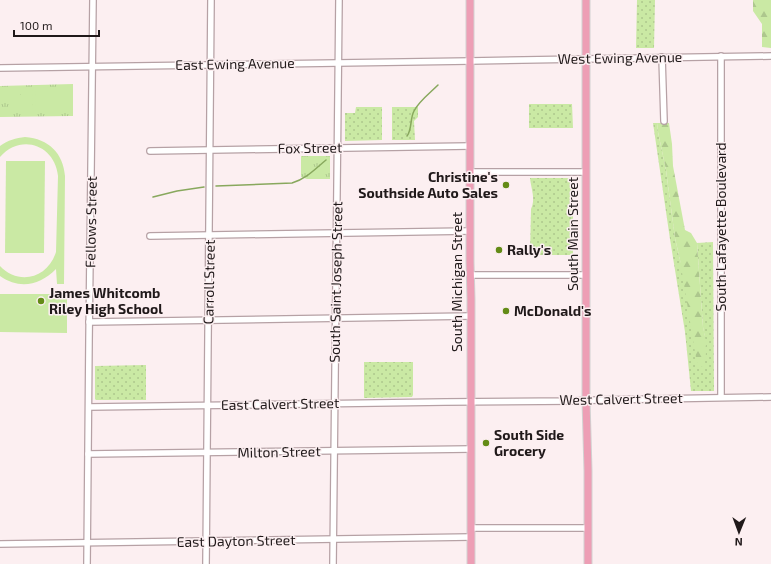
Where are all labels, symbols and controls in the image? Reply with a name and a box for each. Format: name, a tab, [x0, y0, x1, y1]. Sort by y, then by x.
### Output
scale bar	[14, 12, 99, 38]
text: 100 m	[20, 18, 52, 32]
street label: West Ewing Avenue	[558, 48, 682, 67]
street label: East Ewing Avenue	[175, 54, 295, 73]
street label: Fox Street	[278, 138, 342, 157]
street label: South Lafayette Boulevard	[712, 142, 729, 312]
place label: Christine's Southside Auto Sales	[358, 168, 498, 201]
street label: Fellows Street	[81, 176, 100, 268]
street label: South Main Street	[564, 177, 581, 291]
marker: Christine's Southside Auto Sales	[501, 180, 511, 190]
street label: South Saint Joseph Street	[326, 201, 345, 363]
street label: South Michigan Street	[448, 212, 465, 352]
street label: Carroll Street	[199, 240, 218, 324]
place label: Rally's	[507, 241, 551, 258]
marker: Rally's	[494, 245, 504, 255]
place label: James Whitcomb Riley High School	[49, 284, 163, 317]
marker: James Whitcomb Riley High School	[36, 296, 46, 306]
place label: McDonald's	[514, 302, 592, 319]
marker: McDonald's	[501, 306, 511, 316]
street label: West Calvert Street	[559, 389, 683, 408]
street label: East Calvert Street	[221, 394, 339, 413]
place label: South Side Grocery	[494, 426, 564, 459]
marker: South Side Grocery	[481, 438, 491, 448]
street label: Milton Street	[237, 442, 321, 461]
north arrow	[719, 512, 759, 552]
street label: East Dayton Street	[176, 531, 296, 550]
text: N	[735, 536, 743, 549]

